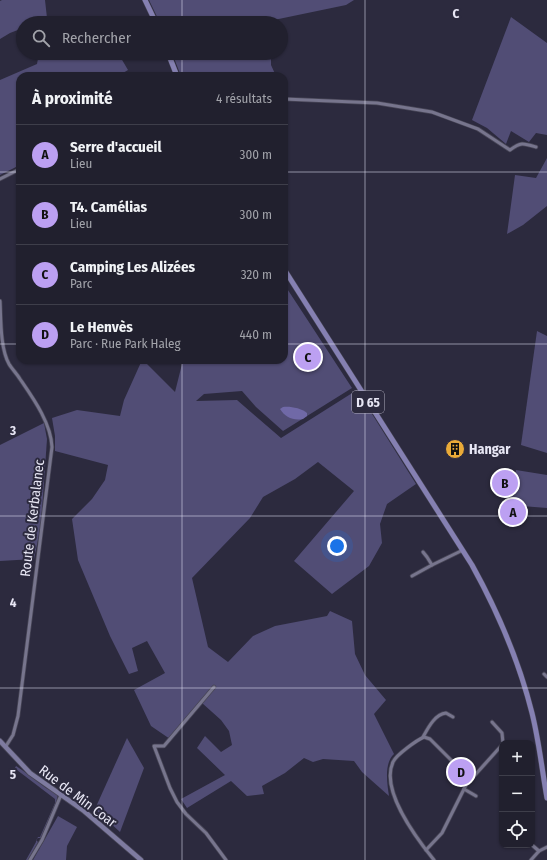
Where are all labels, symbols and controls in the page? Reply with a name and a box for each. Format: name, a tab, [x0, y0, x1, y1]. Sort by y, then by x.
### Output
text: C	[453, 6, 460, 21]
search box	[16, 16, 288, 60]
icon: search	[30, 27, 52, 49]
text: Rechercher	[62, 29, 131, 47]
text: À proximité	[32, 88, 113, 109]
text: 4 résultats	[216, 91, 272, 106]
text: Serre d'accueil	[70, 138, 161, 156]
text: A	[41, 147, 49, 162]
text: 300 m	[240, 147, 272, 162]
text: Lieu	[70, 156, 92, 171]
text: T4. Camélias	[70, 198, 147, 216]
text: B	[41, 207, 49, 222]
text: 300 m	[240, 207, 272, 222]
text: Lieu	[70, 216, 92, 231]
text: Camping Les Alizées	[70, 258, 195, 276]
text: C	[42, 267, 48, 282]
text: 320 m	[241, 267, 272, 282]
text: Parc	[70, 276, 92, 291]
text: Le Henvès	[70, 318, 133, 336]
text: D	[41, 327, 49, 342]
text: 440 m	[240, 327, 272, 342]
text: Parc · Rue Park Haleg	[70, 336, 181, 351]
pin: C	[295, 342, 321, 372]
road number: D 65	[352, 391, 384, 413]
text: 3	[9, 423, 16, 438]
building icon: Hangar	[444, 438, 466, 460]
place label: Hangar	[469, 441, 511, 458]
street label: Route de Kerbalanec	[17, 458, 48, 578]
pin: B	[492, 468, 518, 498]
pin: A	[500, 497, 526, 527]
your location	[327, 536, 347, 556]
text: 4	[10, 595, 17, 610]
map controls	[499, 740, 535, 848]
button: +	[499, 740, 535, 776]
pin: D	[448, 757, 474, 787]
street label: Rue de Min Coar	[36, 762, 120, 831]
text: 5	[10, 767, 16, 782]
button: −	[499, 776, 535, 812]
button: locate	[499, 812, 535, 848]

